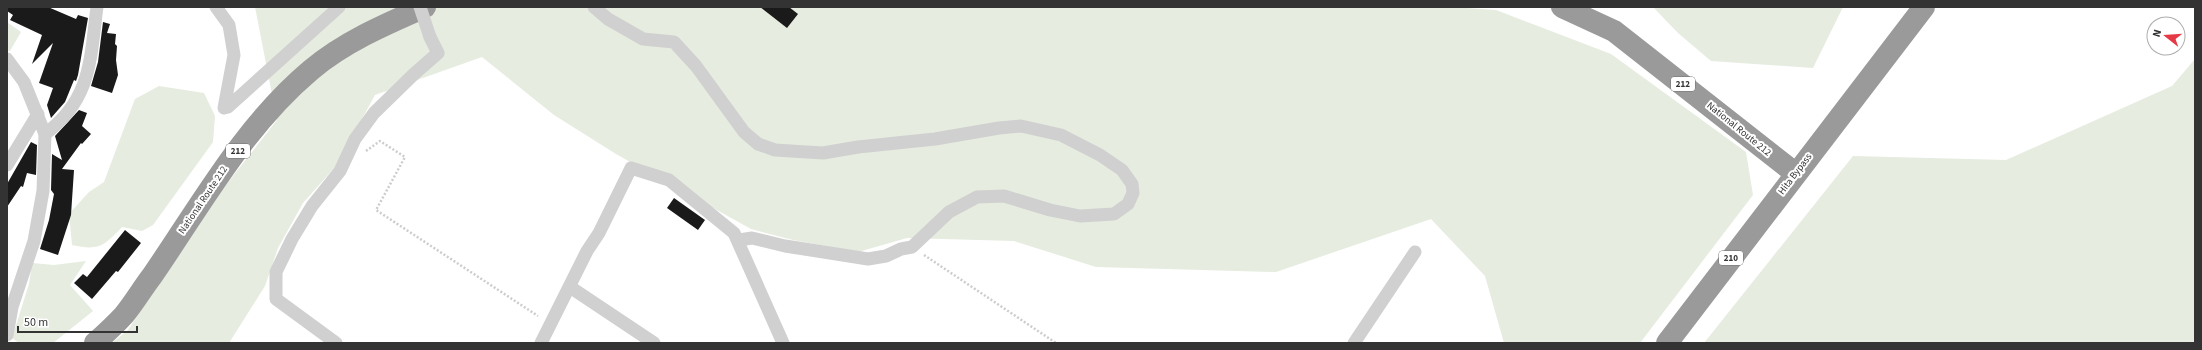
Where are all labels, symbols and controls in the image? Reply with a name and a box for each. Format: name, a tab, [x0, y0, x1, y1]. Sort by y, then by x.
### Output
north arrow	[2146, 16, 2186, 56]
text: N	[2149, 28, 2165, 39]
road number: 212	[1671, 77, 1695, 91]
street label: National Route 212	[1704, 99, 1774, 159]
road number: 212	[226, 144, 250, 158]
street label: Hita Bypass	[1775, 150, 1815, 198]
street label: National Route 212	[175, 163, 231, 237]
road number: 210	[1719, 251, 1743, 265]
scale bar	[18, 308, 137, 334]
text: 50 m	[24, 314, 48, 331]

